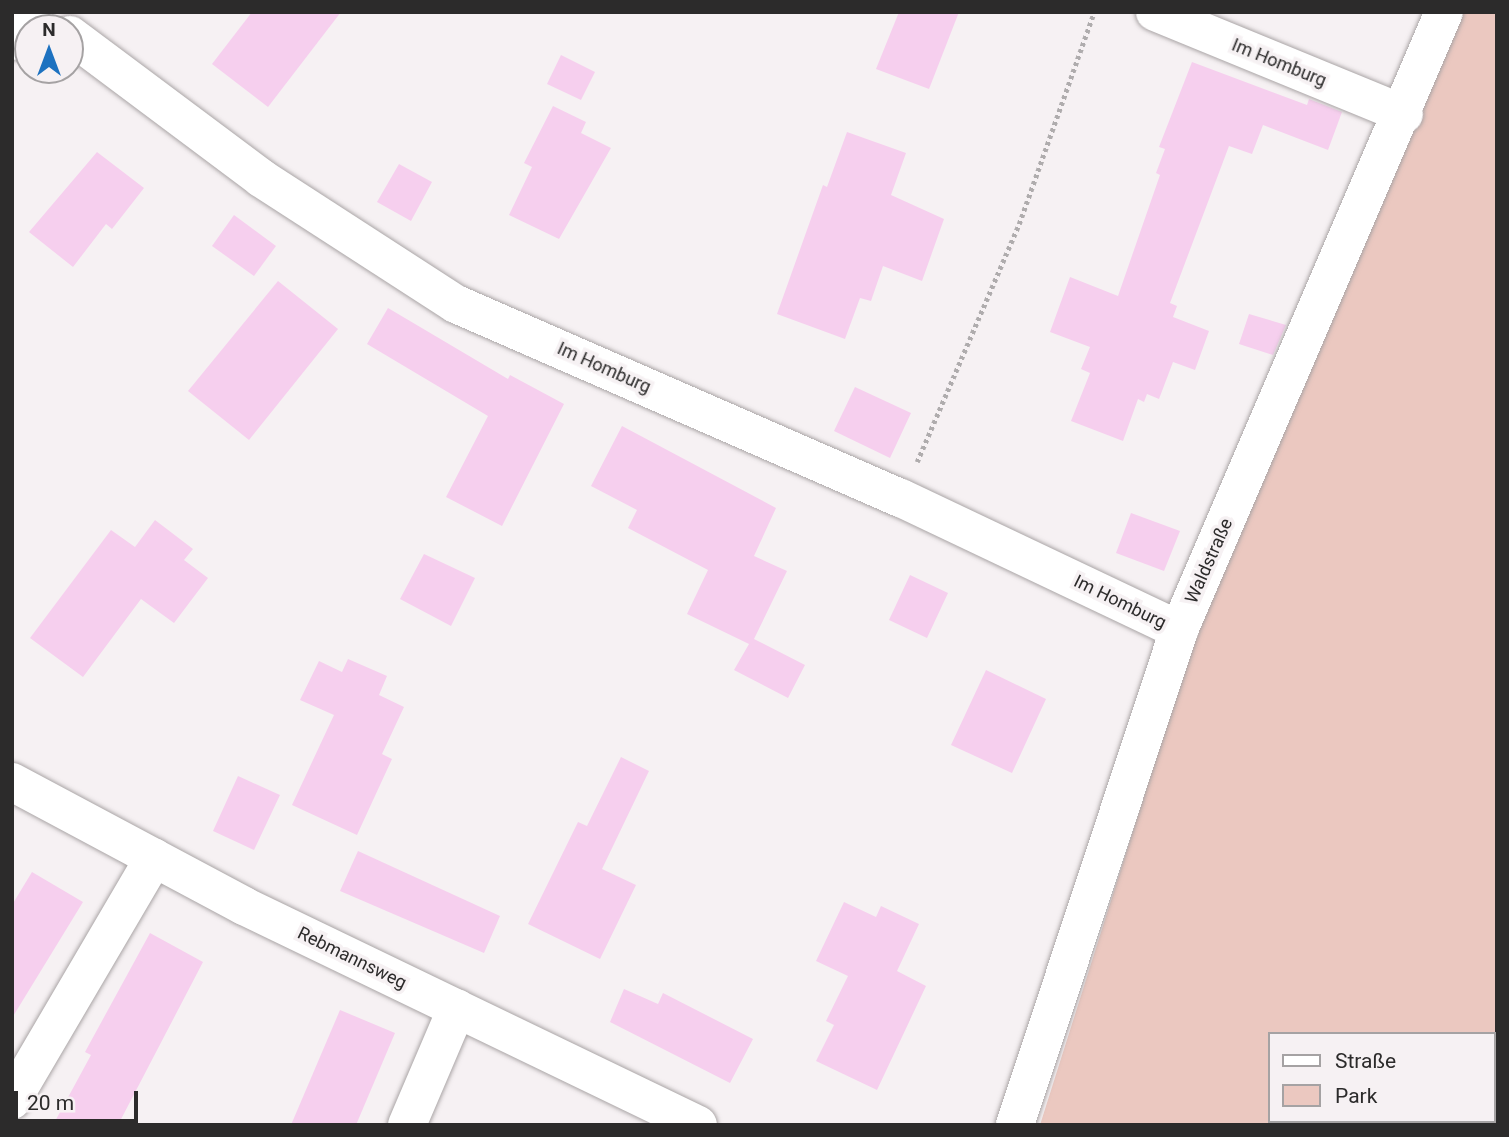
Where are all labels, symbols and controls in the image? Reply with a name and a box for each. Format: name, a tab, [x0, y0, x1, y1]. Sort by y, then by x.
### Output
north arrow	[14, 14, 84, 84]
text: N	[42, 18, 56, 41]
street label: Im Homburg	[1229, 34, 1329, 92]
street label: Im Homburg	[554, 338, 654, 398]
street label: Waldstraße	[1181, 515, 1237, 607]
street label: Im Homburg	[1070, 570, 1170, 634]
street label: Rebmannsweg	[294, 922, 410, 994]
legend	[1268, 1032, 1495, 1123]
text: Straße	[1335, 1049, 1396, 1073]
scale bar	[18, 1078, 142, 1122]
text: Park	[1335, 1084, 1377, 1108]
text: 20 m	[27, 1091, 74, 1115]

